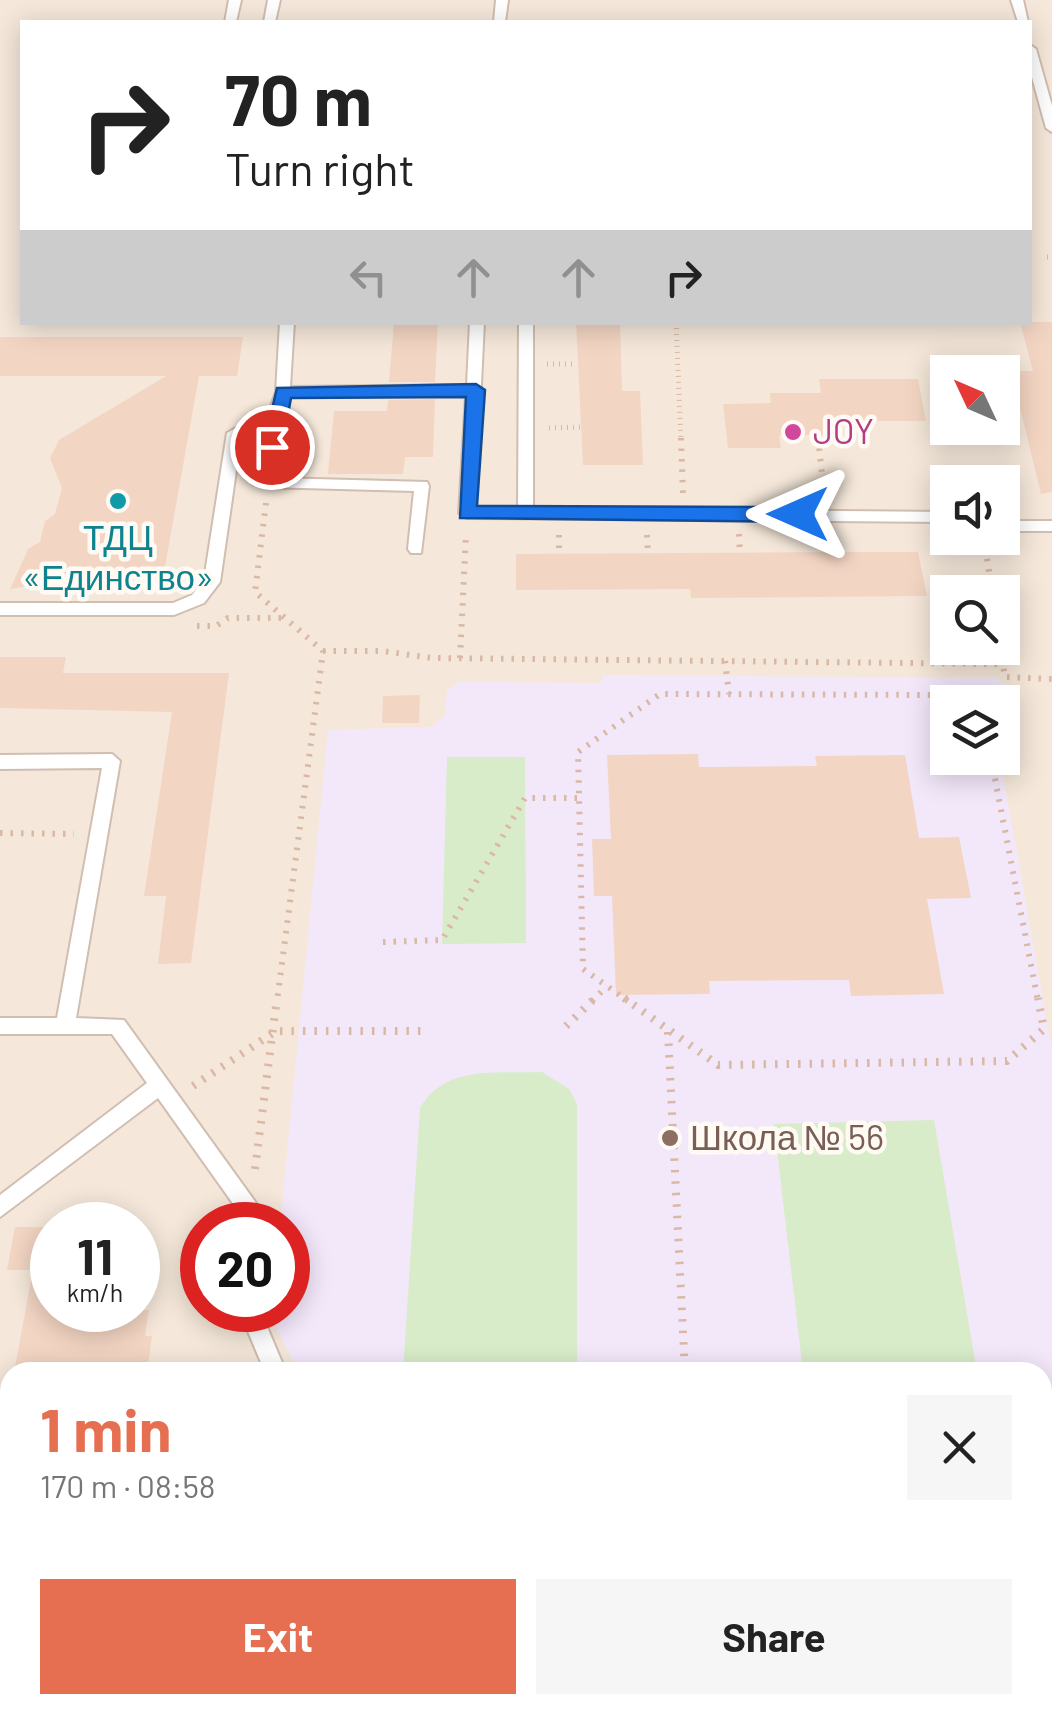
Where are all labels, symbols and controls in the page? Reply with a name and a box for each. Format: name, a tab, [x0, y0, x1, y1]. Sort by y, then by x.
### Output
text: 70 m	[225, 56, 372, 140]
icon: right	[60, 60, 190, 190]
text: Turn right	[225, 141, 415, 195]
icon: left	[341, 250, 396, 305]
icon: ahead	[446, 250, 501, 305]
icon: ahead	[551, 250, 606, 305]
icon: right	[656, 250, 711, 305]
north arrow	[930, 355, 1020, 445]
map controls	[930, 355, 1020, 775]
pin	[230, 405, 315, 490]
place label: JOY	[813, 409, 874, 451]
icon: arrive	[245, 420, 300, 475]
marker: JOY	[782, 421, 804, 443]
position arrow	[746, 462, 850, 566]
button: sound	[930, 465, 1020, 555]
marker: ТДЦ «Единство»	[107, 490, 129, 512]
place label: ТДЦ «Единство»	[22, 515, 214, 597]
button: search	[930, 575, 1020, 665]
button: layers	[930, 685, 1020, 775]
place label: Школа № 56	[690, 1115, 884, 1157]
marker: Школа № 56	[659, 1127, 681, 1149]
speed limit sign: 20	[180, 1202, 310, 1332]
text: 11	[77, 1225, 113, 1285]
text: km/h	[67, 1277, 123, 1307]
text: 1 min	[40, 1392, 171, 1464]
button: close	[907, 1395, 1012, 1500]
text: 170 m · 08:58	[40, 1466, 216, 1504]
button: Exit	[40, 1579, 516, 1694]
button: Share	[536, 1579, 1012, 1694]

